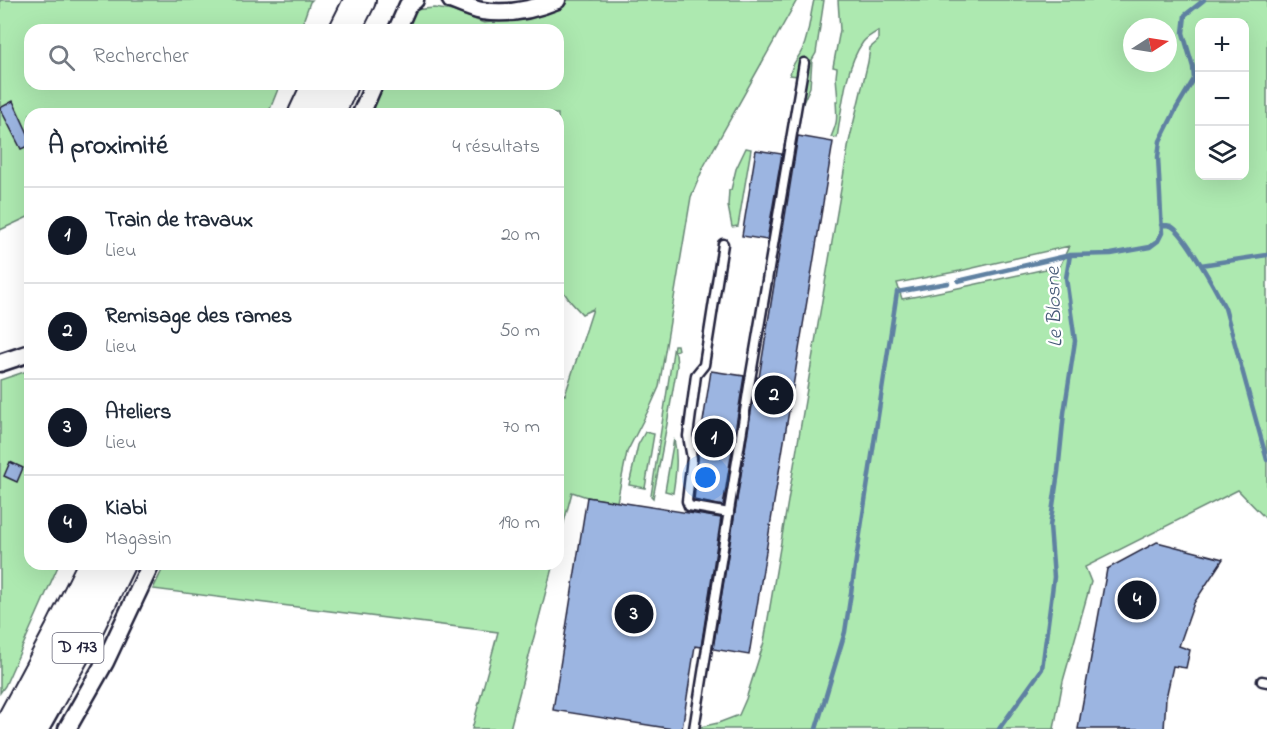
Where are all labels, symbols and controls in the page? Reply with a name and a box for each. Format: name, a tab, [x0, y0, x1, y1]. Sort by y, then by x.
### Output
north arrow	[1123, 18, 1177, 72]
map controls	[1195, 18, 1249, 180]
button: +	[1195, 18, 1249, 72]
search box	[24, 24, 564, 90]
icon: search	[45, 41, 78, 74]
text: Rechercher	[93, 41, 189, 73]
button: −	[1195, 72, 1249, 126]
button: layers	[1195, 126, 1249, 180]
text: À proximité	[48, 128, 168, 166]
text: 4 résultats	[452, 133, 540, 162]
text: Train de travaux	[105, 205, 253, 237]
text: 1	[64, 221, 71, 250]
text: 20 m	[501, 221, 540, 250]
text: Lieu	[105, 237, 136, 266]
water label: Le Blosne	[1039, 265, 1071, 348]
text: Remisage des rames	[105, 301, 292, 333]
text: 2	[63, 317, 72, 346]
text: 50 m	[499, 317, 540, 346]
text: Lieu	[105, 333, 136, 362]
pin: 2	[754, 372, 794, 418]
text: Ateliers	[105, 397, 171, 429]
text: 3	[63, 413, 72, 442]
text: 70 m	[503, 413, 540, 442]
pin: 1	[694, 416, 734, 460]
text: Lieu	[105, 429, 136, 458]
your location	[691, 463, 720, 492]
text: Kiabi	[105, 493, 147, 525]
text: 4	[63, 509, 72, 538]
text: 190 m	[498, 509, 540, 538]
text: Magasin	[105, 525, 171, 554]
pin: 4	[1118, 578, 1156, 622]
pin: 3	[614, 592, 654, 636]
road number: D 173	[52, 633, 104, 663]

